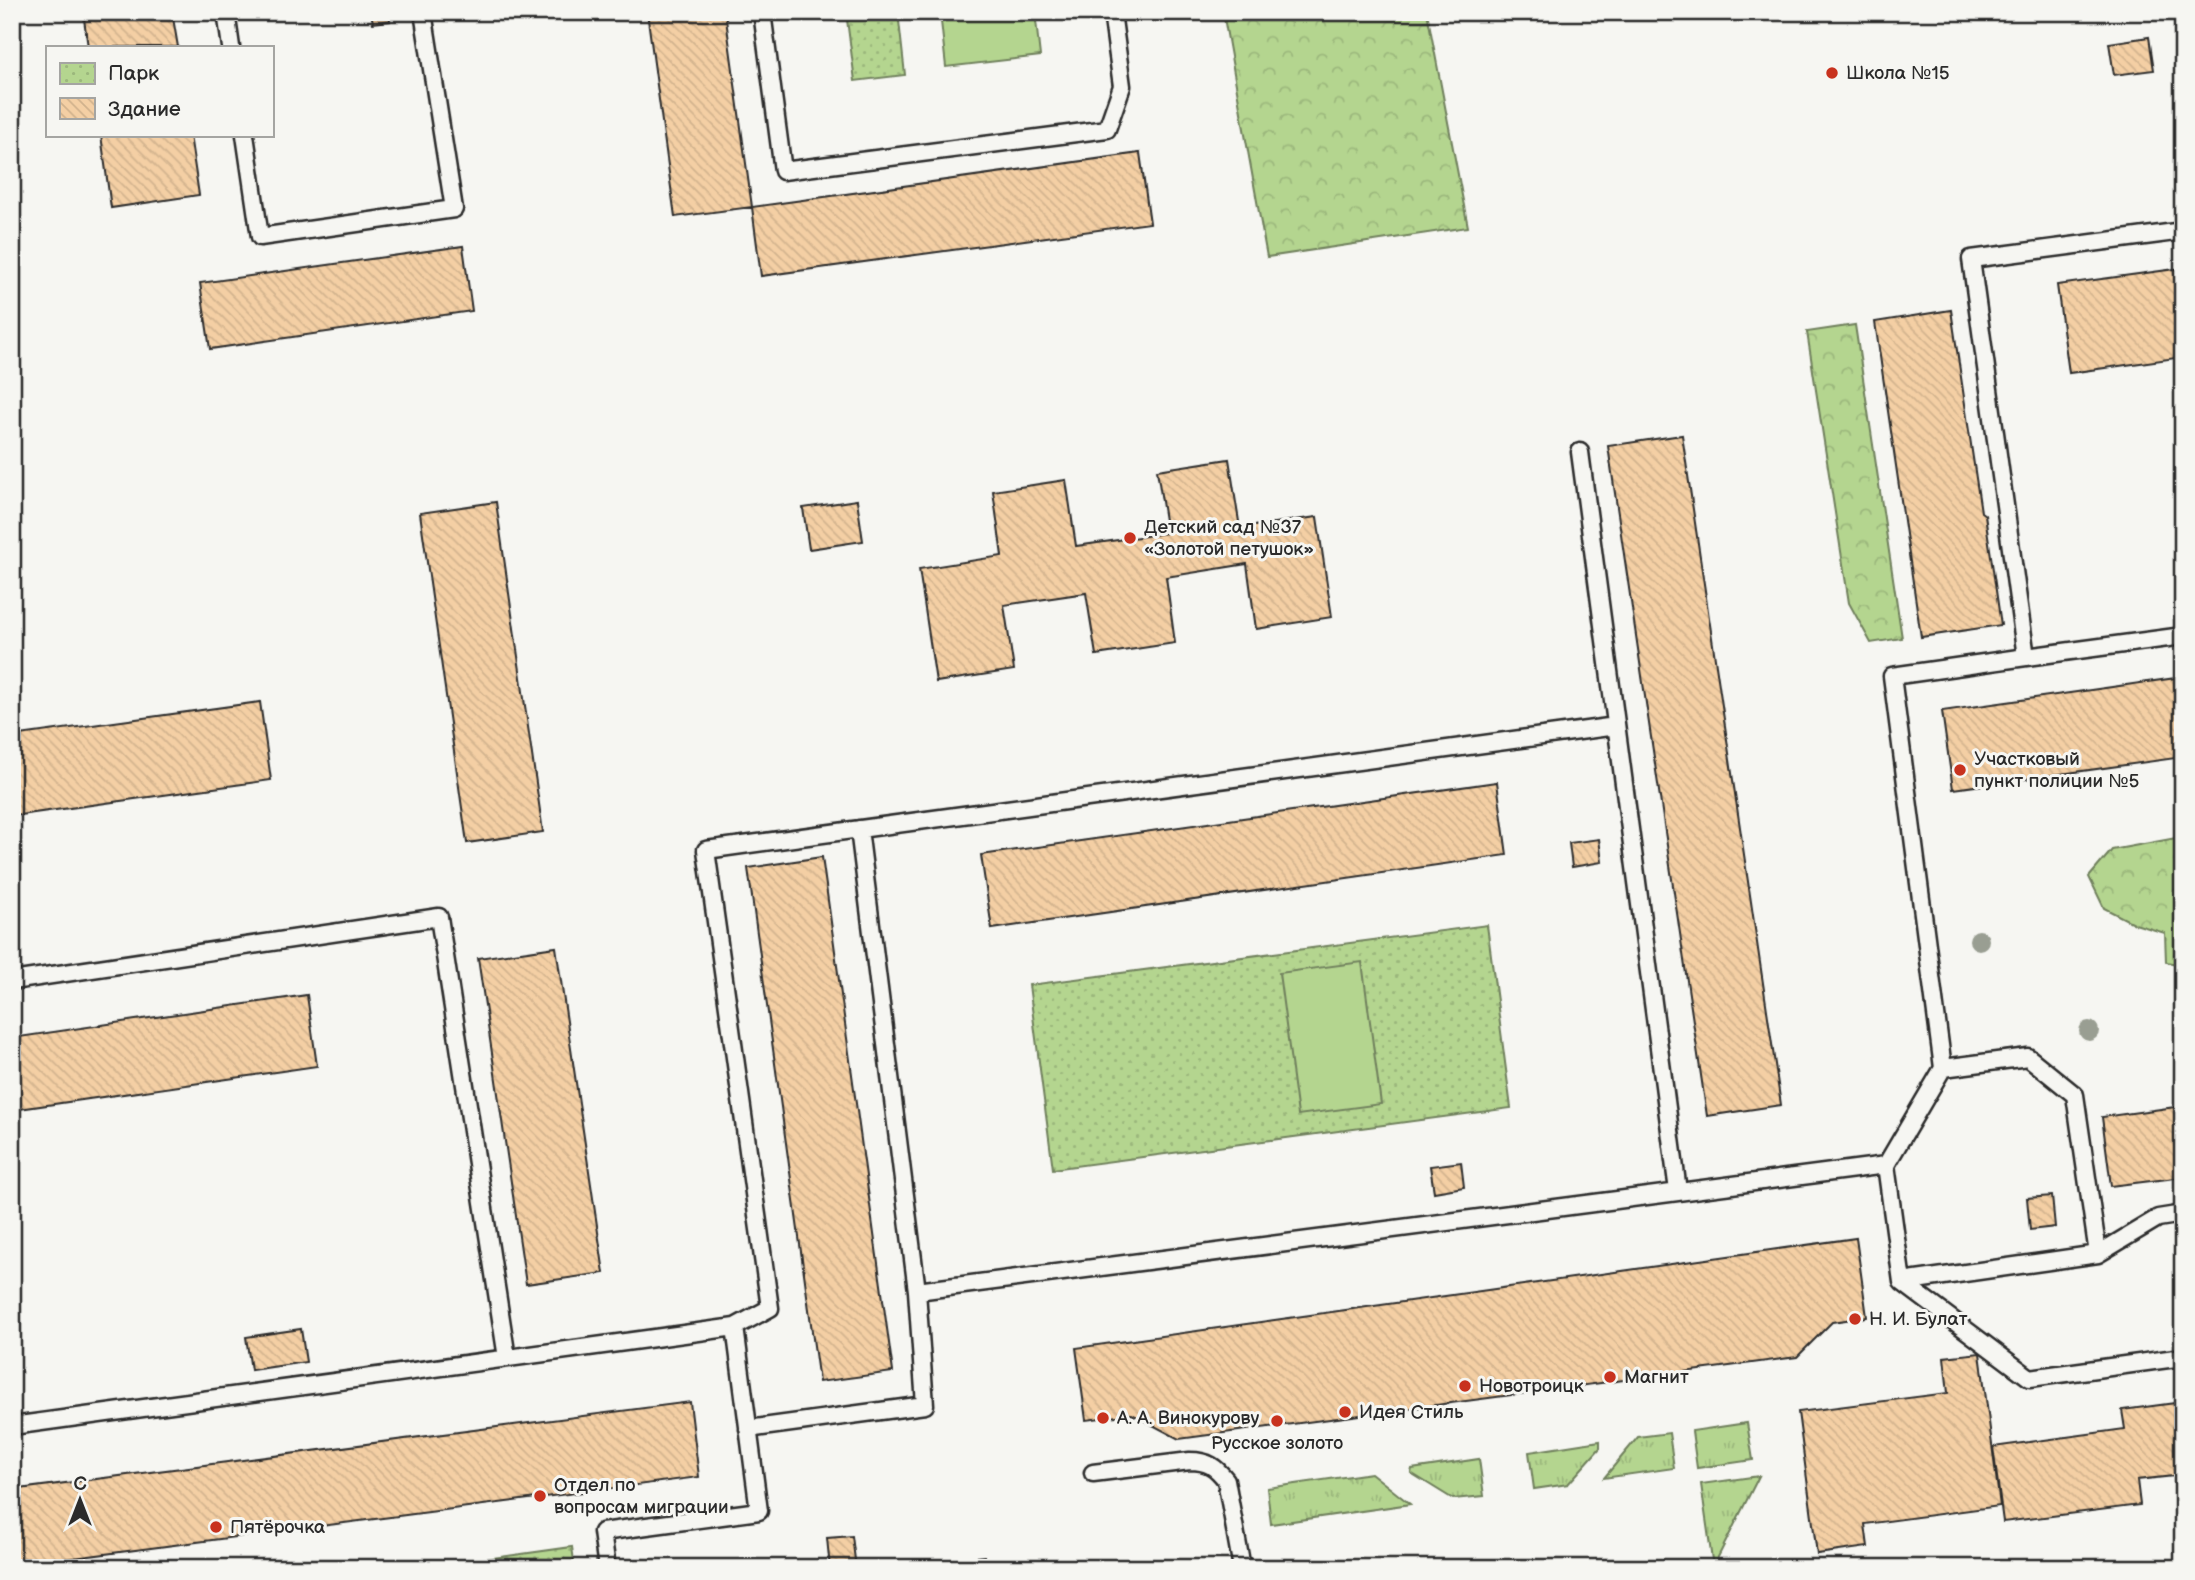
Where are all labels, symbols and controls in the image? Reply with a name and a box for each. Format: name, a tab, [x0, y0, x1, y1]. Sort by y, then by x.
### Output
legend	[46, 46, 273, 136]
text: Парк	[108, 61, 159, 86]
place label: Школа №15	[1846, 62, 1950, 85]
marker: Школа №15	[1824, 65, 1840, 81]
text: Здание	[108, 97, 181, 122]
place label: Детский сад №37 «Золотой петушок»	[1144, 516, 1314, 561]
marker: Детский сад №37 «Золотой петушок»	[1122, 530, 1138, 546]
place label: Участковый пункт полиции №5	[1974, 748, 2140, 793]
marker: Участковый пункт полиции №5	[1952, 762, 1968, 778]
place label: Н. И. Булат	[1869, 1308, 1968, 1331]
marker: Н. И. Булат	[1847, 1311, 1863, 1327]
place label: Магнит	[1624, 1366, 1689, 1389]
marker: Магнит	[1602, 1369, 1618, 1385]
place label: Новотроицк	[1479, 1375, 1584, 1398]
marker: Новотроицк	[1457, 1378, 1473, 1394]
place label: Идея Стиль	[1359, 1401, 1464, 1424]
marker: Идея Стиль	[1337, 1404, 1353, 1420]
place label: А. А. Винокурову	[1116, 1407, 1259, 1430]
marker: А. А. Винокурову	[1095, 1410, 1111, 1426]
marker: Русское золото	[1269, 1413, 1285, 1429]
place label: Русское золото	[1211, 1432, 1343, 1455]
north arrow	[46, 1464, 116, 1534]
text: С	[73, 1473, 87, 1496]
place label: Отдел по вопросам миграции	[554, 1474, 729, 1519]
marker: Отдел по вопросам миграции	[532, 1488, 548, 1504]
place label: Пятёрочка	[230, 1516, 325, 1539]
marker: Пятёрочка	[208, 1519, 224, 1535]

